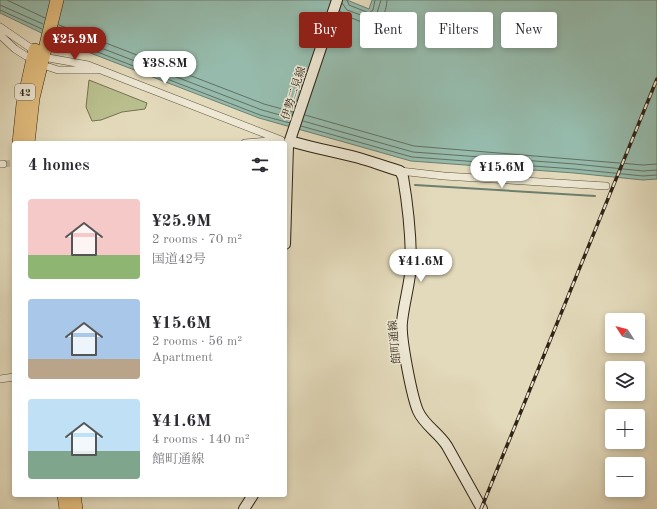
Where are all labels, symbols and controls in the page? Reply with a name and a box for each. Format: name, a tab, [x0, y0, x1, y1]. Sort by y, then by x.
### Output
chip: Buy	[299, 12, 352, 48]
chip: Rent	[360, 12, 417, 48]
chip: Filters	[425, 12, 493, 48]
chip: New	[501, 12, 557, 48]
pin: ¥25.9M	[42, 27, 108, 61]
text: ¥25.9M	[52, 33, 98, 46]
pin: ¥38.8M	[132, 51, 198, 85]
text: ¥38.8M	[142, 57, 188, 70]
street label: 伊勢二見線	[279, 65, 308, 121]
road number: 42	[15, 84, 35, 100]
icon: filters	[249, 154, 271, 176]
pin: ¥15.6M	[469, 155, 535, 189]
text: 4 homes	[28, 157, 90, 174]
text: ¥15.6M	[479, 161, 525, 174]
text: ¥25.9M	[152, 213, 211, 230]
icon: home	[60, 215, 108, 263]
text: 2 rooms · 70 m²	[152, 233, 242, 246]
pin: ¥41.6M	[388, 249, 454, 283]
text: 国道42号	[152, 253, 206, 266]
text: ¥41.6M	[398, 255, 444, 268]
north arrow	[605, 313, 645, 353]
map controls	[605, 313, 645, 497]
icon: home	[60, 315, 108, 363]
text: ¥15.6M	[152, 315, 211, 332]
street label: 館町通線	[386, 319, 403, 364]
text: 2 rooms · 56 m²	[152, 335, 242, 348]
text: Apartment	[152, 351, 213, 364]
button: layers	[605, 361, 645, 401]
button: +	[605, 409, 645, 449]
text: ¥41.6M	[152, 413, 211, 430]
icon: home	[60, 415, 108, 463]
text: 4 rooms · 140 m²	[152, 433, 250, 446]
text: 館町通線	[152, 453, 204, 466]
button: −	[605, 457, 645, 497]

